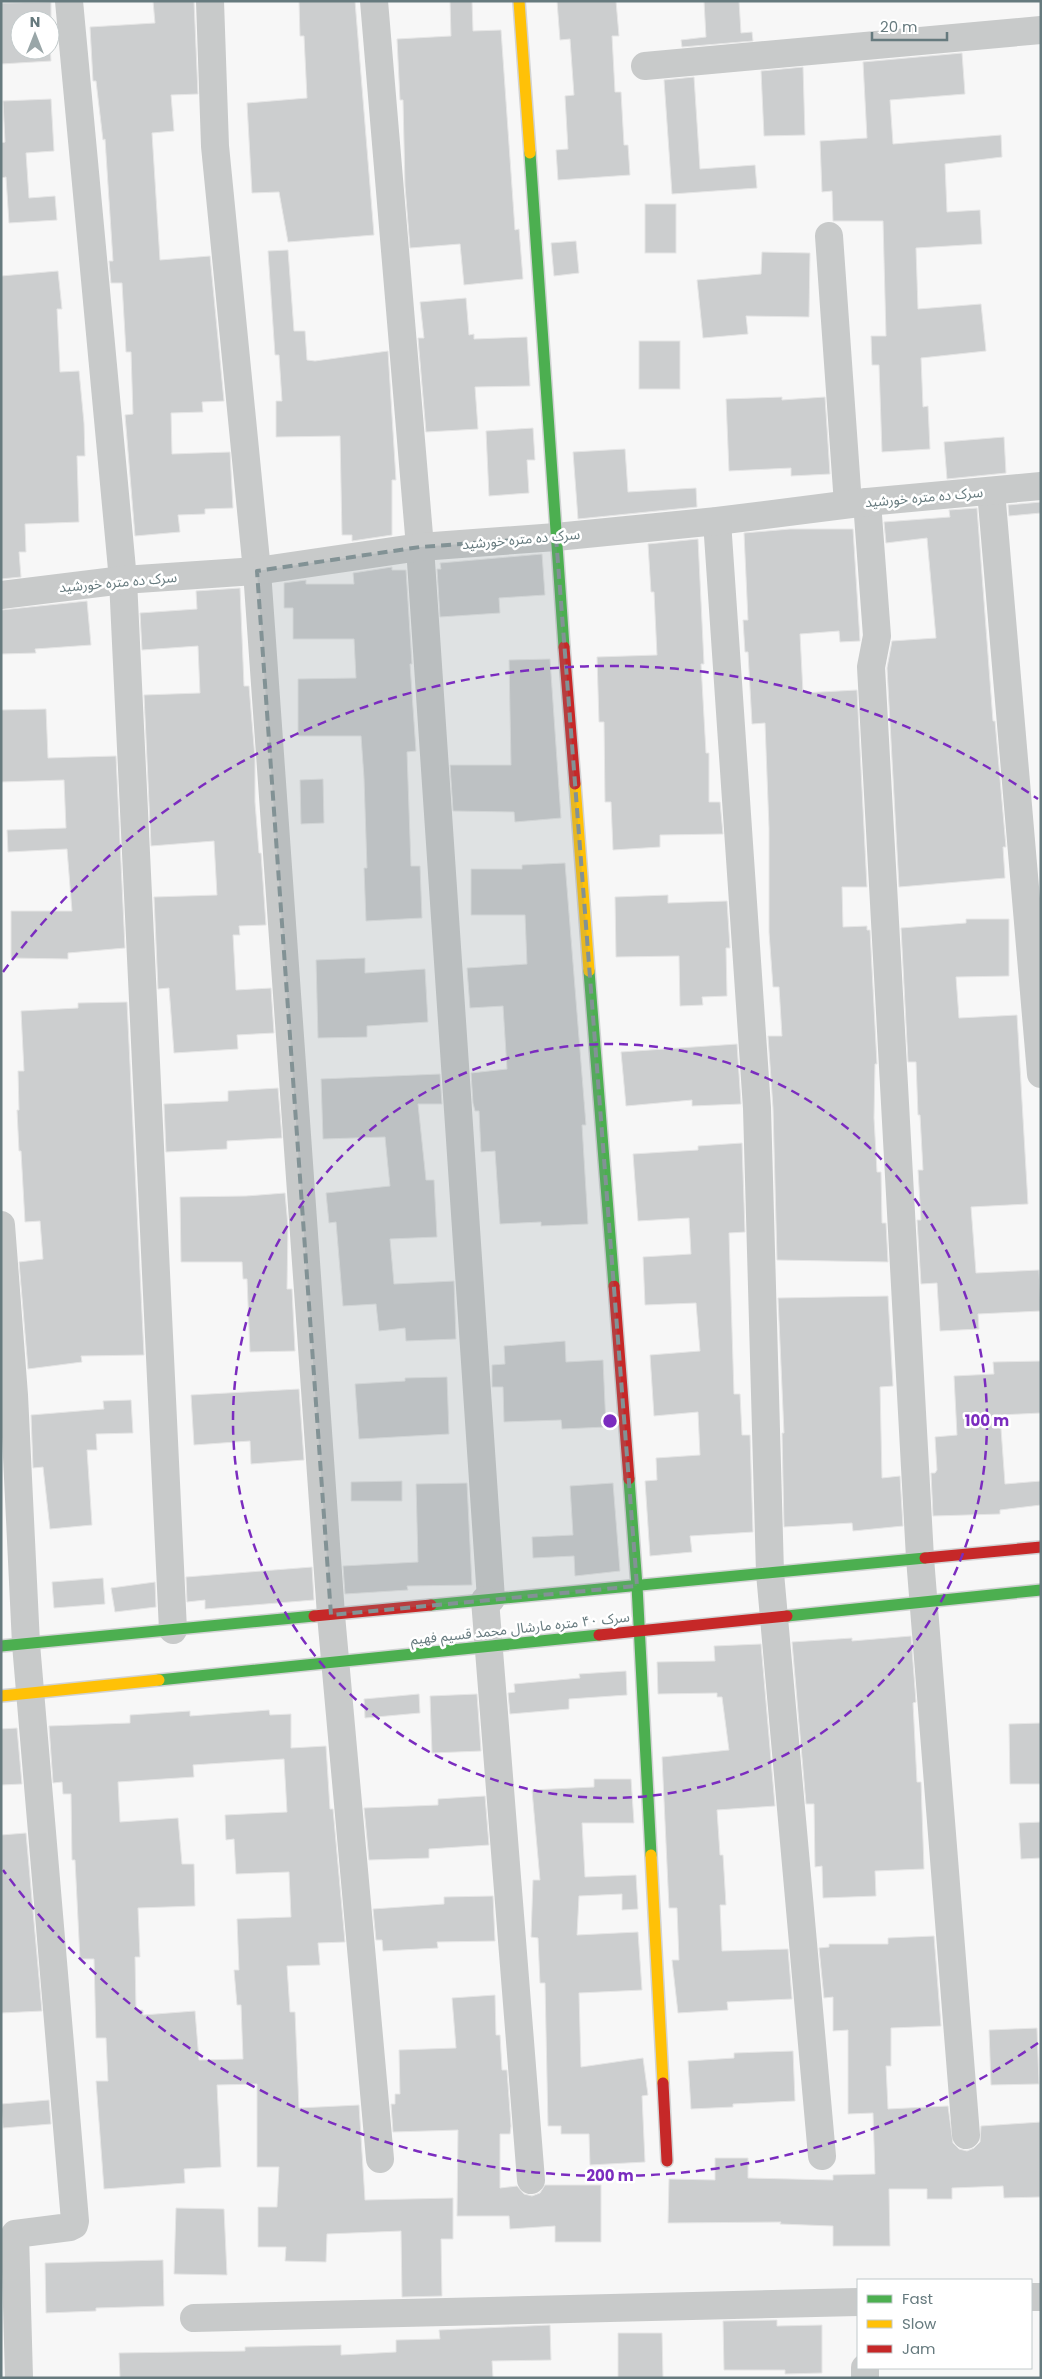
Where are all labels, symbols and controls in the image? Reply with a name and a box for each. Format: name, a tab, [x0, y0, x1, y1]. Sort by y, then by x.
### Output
north arrow	[10, 10, 60, 60]
scale bar	[872, 10, 947, 42]
text: N	[30, 12, 40, 32]
text: 20 m	[880, 16, 918, 37]
street label: سرک ده متره خورشید	[864, 482, 984, 512]
street label: سرک ده متره خورشید	[461, 524, 581, 554]
street label: سرک ده متره خورشید	[58, 567, 178, 597]
text: 100 m	[965, 1410, 1009, 1431]
centre of rings	[601, 1412, 619, 1430]
street label: سرک ۴۰ متره مارشال محمد قسیم فهیم	[409, 1607, 631, 1650]
text: 200 m	[586, 2165, 634, 2186]
legend	[857, 2279, 1032, 2369]
text: Fast	[902, 2288, 933, 2309]
text: Slow	[902, 2313, 937, 2334]
text: Jam	[902, 2338, 936, 2359]

